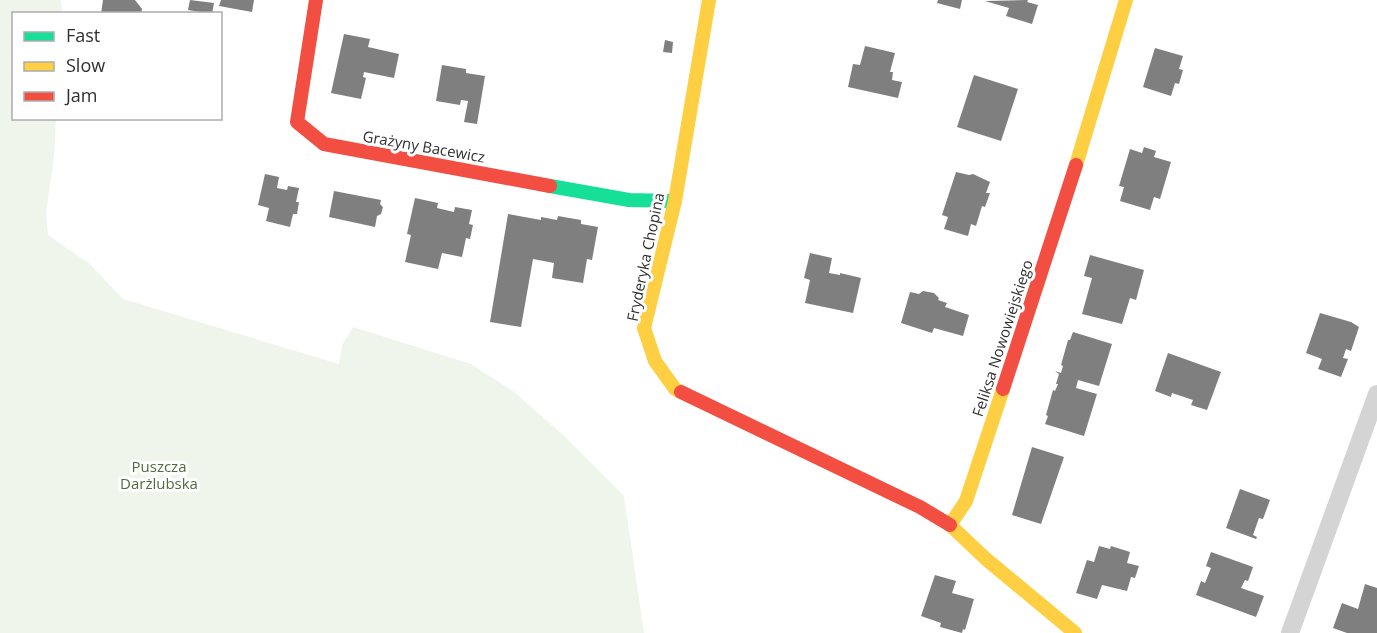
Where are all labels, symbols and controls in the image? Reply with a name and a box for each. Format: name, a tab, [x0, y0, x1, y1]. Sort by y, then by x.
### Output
legend	[12, 12, 222, 120]
text: Fast	[66, 23, 100, 47]
text: Slow	[66, 53, 105, 77]
text: Jam	[64, 83, 98, 107]
street label: Grażyny Bacewicz	[361, 125, 487, 167]
street label: Fryderyka Chopina	[622, 191, 668, 323]
street label: Feliksa Nowowiejskiego	[967, 257, 1037, 419]
park label: Puszcza Darżlubska	[120, 456, 198, 493]

